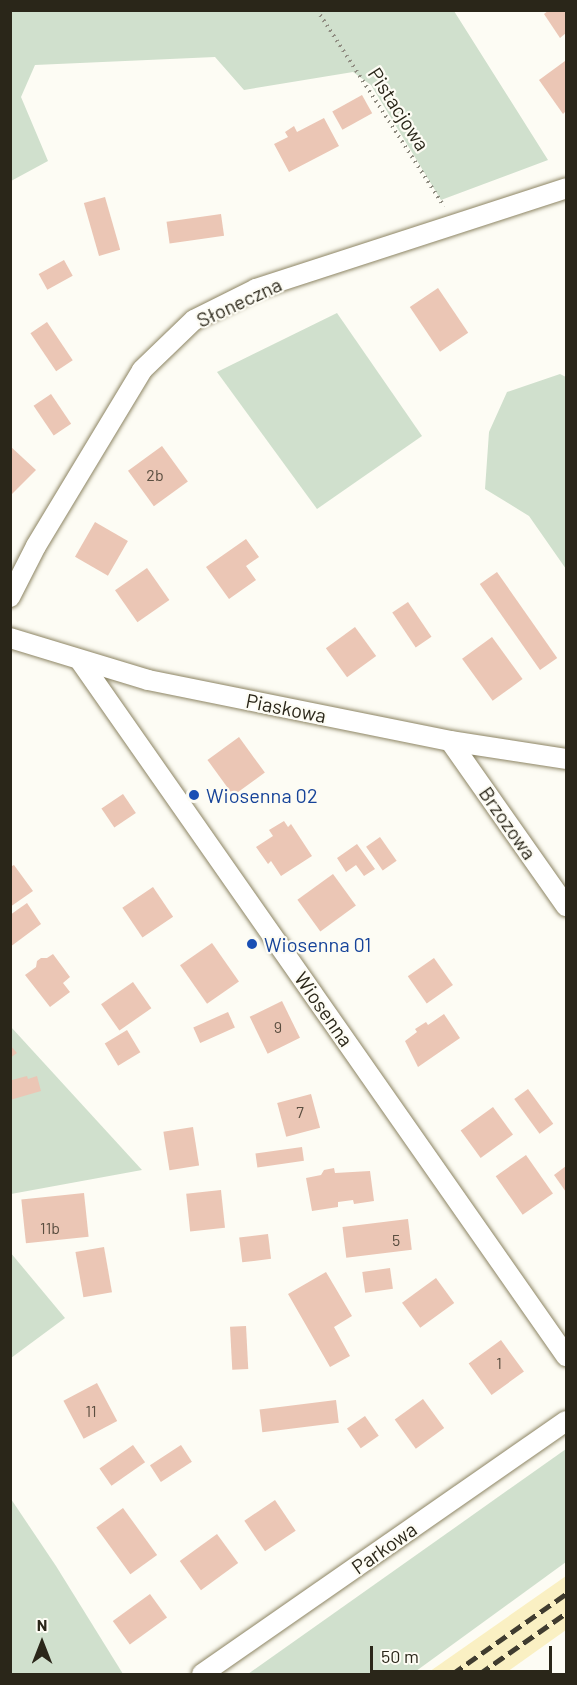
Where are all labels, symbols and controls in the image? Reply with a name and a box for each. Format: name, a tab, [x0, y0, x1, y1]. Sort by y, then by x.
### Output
street label: Pistacjowa	[363, 63, 435, 155]
street label: Słoneczna	[193, 272, 285, 332]
house number: 2b	[146, 465, 164, 485]
street label: Piaskowa	[244, 688, 328, 728]
street label: Brzozowa	[474, 782, 542, 864]
place label: Wiosenna 02	[206, 783, 318, 807]
marker: Wiosenna 02	[187, 788, 201, 802]
place label: Wiosenna 01	[264, 932, 371, 956]
marker: Wiosenna 01	[245, 937, 259, 951]
street label: Wiosenna	[290, 967, 358, 1051]
house number: 9	[274, 1017, 282, 1037]
house number: 7	[296, 1102, 304, 1122]
house number: 11b	[40, 1218, 60, 1238]
house number: 5	[392, 1230, 400, 1250]
house number: 1	[496, 1353, 502, 1373]
house number: 11	[85, 1401, 97, 1421]
street label: Parkowa	[347, 1517, 421, 1579]
north arrow	[12, 1613, 72, 1673]
text: N	[37, 1615, 47, 1634]
scale bar	[373, 1634, 554, 1672]
text: 50 m	[381, 1645, 419, 1667]

